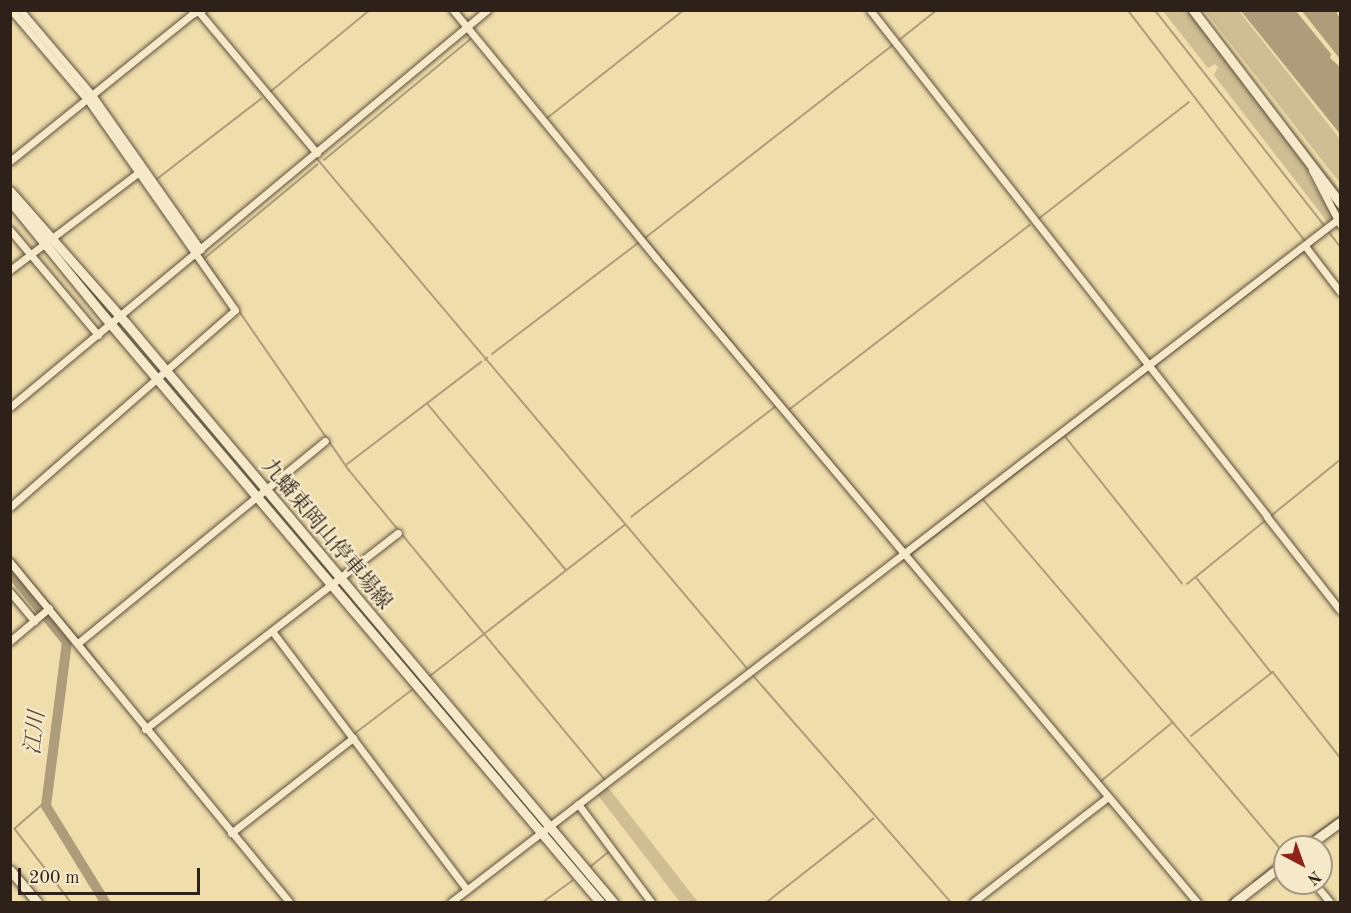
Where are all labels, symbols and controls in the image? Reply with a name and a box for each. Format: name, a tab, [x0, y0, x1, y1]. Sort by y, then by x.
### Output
street label: 九蟠東岡山停車場線	[256, 455, 396, 615]
water label: 江川	[20, 710, 52, 756]
north arrow	[1273, 835, 1333, 895]
scale bar	[21, 856, 202, 894]
text: N	[1304, 867, 1323, 887]
text: 200 m	[29, 869, 80, 887]

